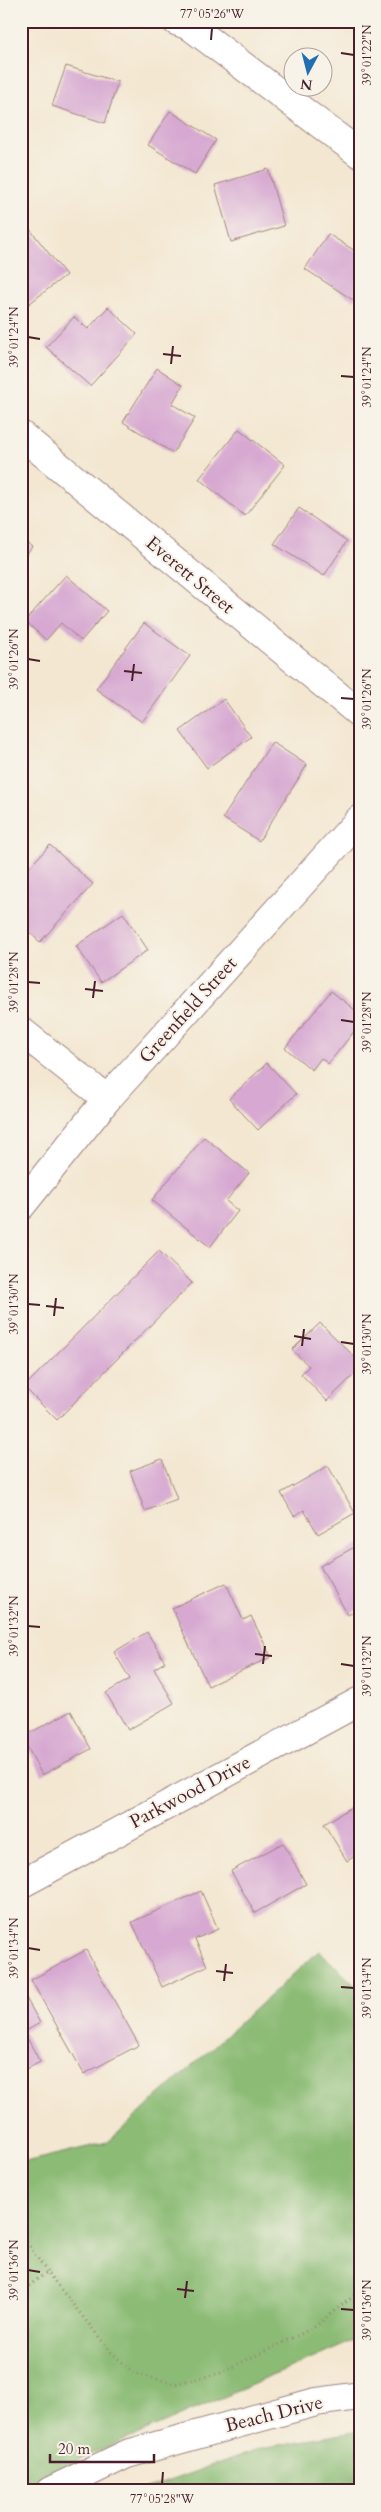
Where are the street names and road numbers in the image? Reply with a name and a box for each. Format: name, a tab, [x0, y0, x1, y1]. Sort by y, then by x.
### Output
street label: Everett Street	[140, 530, 240, 620]
street label: Greenfield Street	[133, 951, 243, 1069]
street label: Parkwood Drive	[125, 1749, 255, 1835]
street label: Beach Drive	[222, 2389, 326, 2439]

